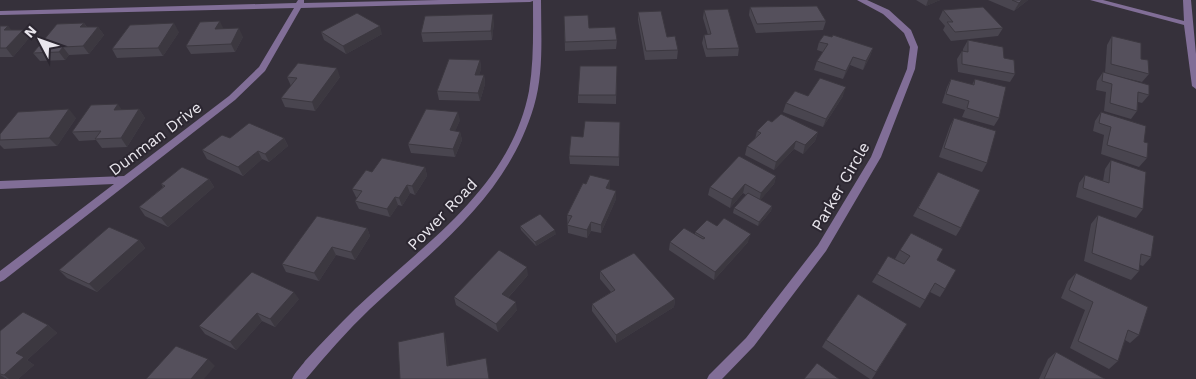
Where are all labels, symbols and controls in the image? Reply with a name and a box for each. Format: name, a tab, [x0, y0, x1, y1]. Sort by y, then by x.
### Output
north arrow	[15, 15, 65, 65]
text: N	[21, 22, 40, 41]
street label: Dunman Drive	[105, 97, 205, 179]
street label: Parker Circle	[807, 138, 874, 234]
street label: Power Road	[404, 175, 481, 254]

